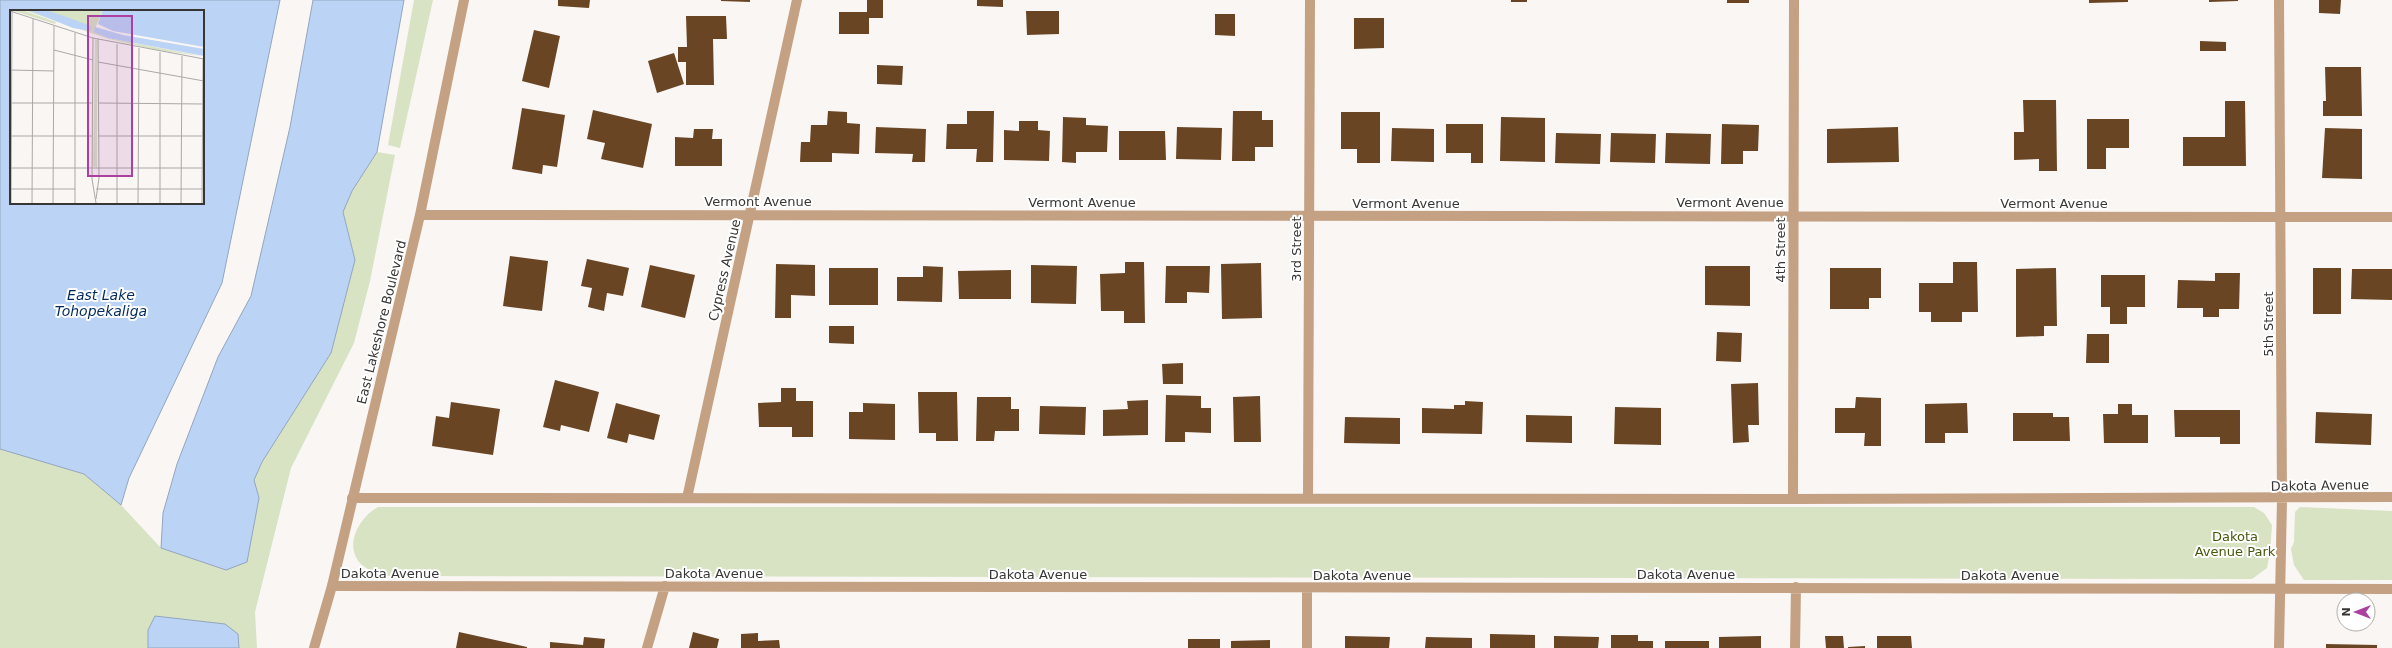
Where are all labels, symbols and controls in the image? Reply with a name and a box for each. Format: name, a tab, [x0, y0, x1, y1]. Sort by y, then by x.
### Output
inset map	[10, 10, 204, 204]
street label: Vermont Avenue	[704, 194, 812, 209]
street label: Vermont Avenue	[1028, 195, 1136, 210]
street label: Vermont Avenue	[1676, 195, 1784, 210]
street label: Vermont Avenue	[1352, 196, 1460, 211]
street label: Vermont Avenue	[2000, 196, 2108, 211]
street label: 3rd Street	[1289, 216, 1304, 282]
street label: 4th Street	[1773, 217, 1788, 283]
street label: Cypress Avenue	[705, 218, 743, 322]
street label: East Lakeshore Boulevard	[354, 239, 409, 406]
water label: East Lake Tohopekaliga	[55, 287, 147, 319]
street label: 5th Street	[2261, 291, 2276, 357]
street label: Dakota Avenue	[2271, 477, 2369, 494]
park label: Dakota Avenue Park	[2195, 529, 2276, 559]
street label: Dakota Avenue	[341, 566, 439, 581]
street label: Dakota Avenue	[665, 566, 763, 581]
street label: Dakota Avenue	[989, 567, 1087, 582]
street label: Dakota Avenue	[1637, 567, 1735, 582]
street label: Dakota Avenue	[1313, 568, 1411, 583]
street label: Dakota Avenue	[1961, 568, 2059, 583]
north arrow	[2336, 592, 2376, 632]
text: N	[2340, 607, 2353, 617]

